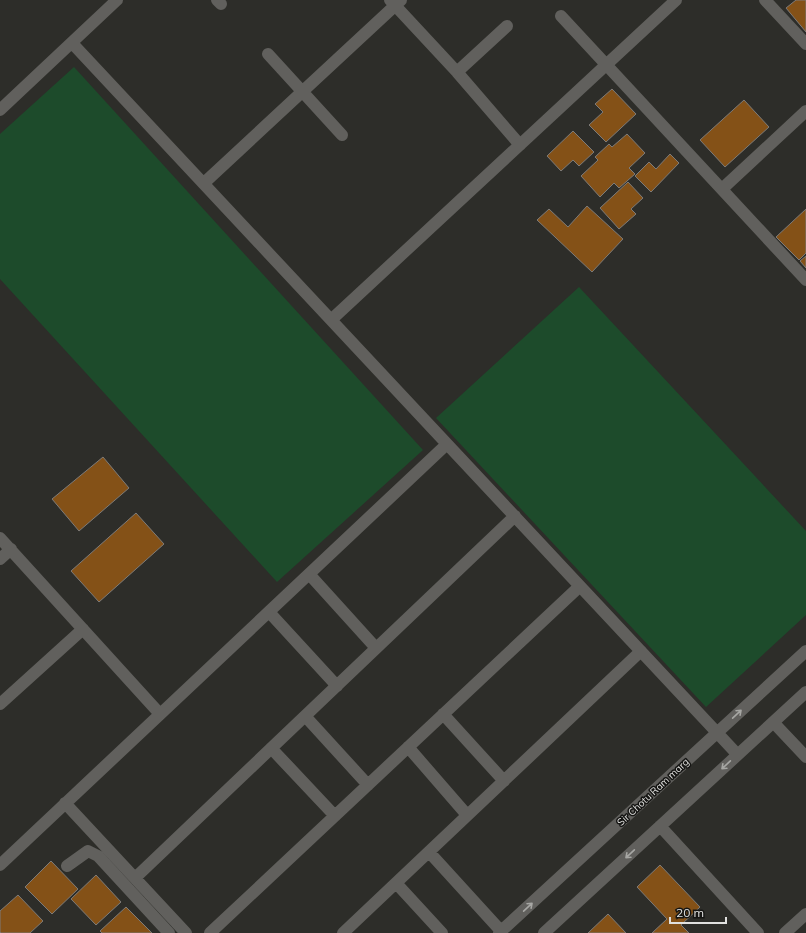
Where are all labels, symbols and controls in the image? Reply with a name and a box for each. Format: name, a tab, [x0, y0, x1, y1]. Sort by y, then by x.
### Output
one-way arrow	[732, 709, 742, 719]
street label: Sir Chotu Ram marg	[614, 755, 692, 829]
one-way arrow	[721, 761, 731, 770]
one-way arrow	[625, 849, 635, 858]
scale bar	[670, 899, 726, 925]
one-way arrow	[523, 902, 533, 912]
text: 20 m	[676, 905, 704, 920]

